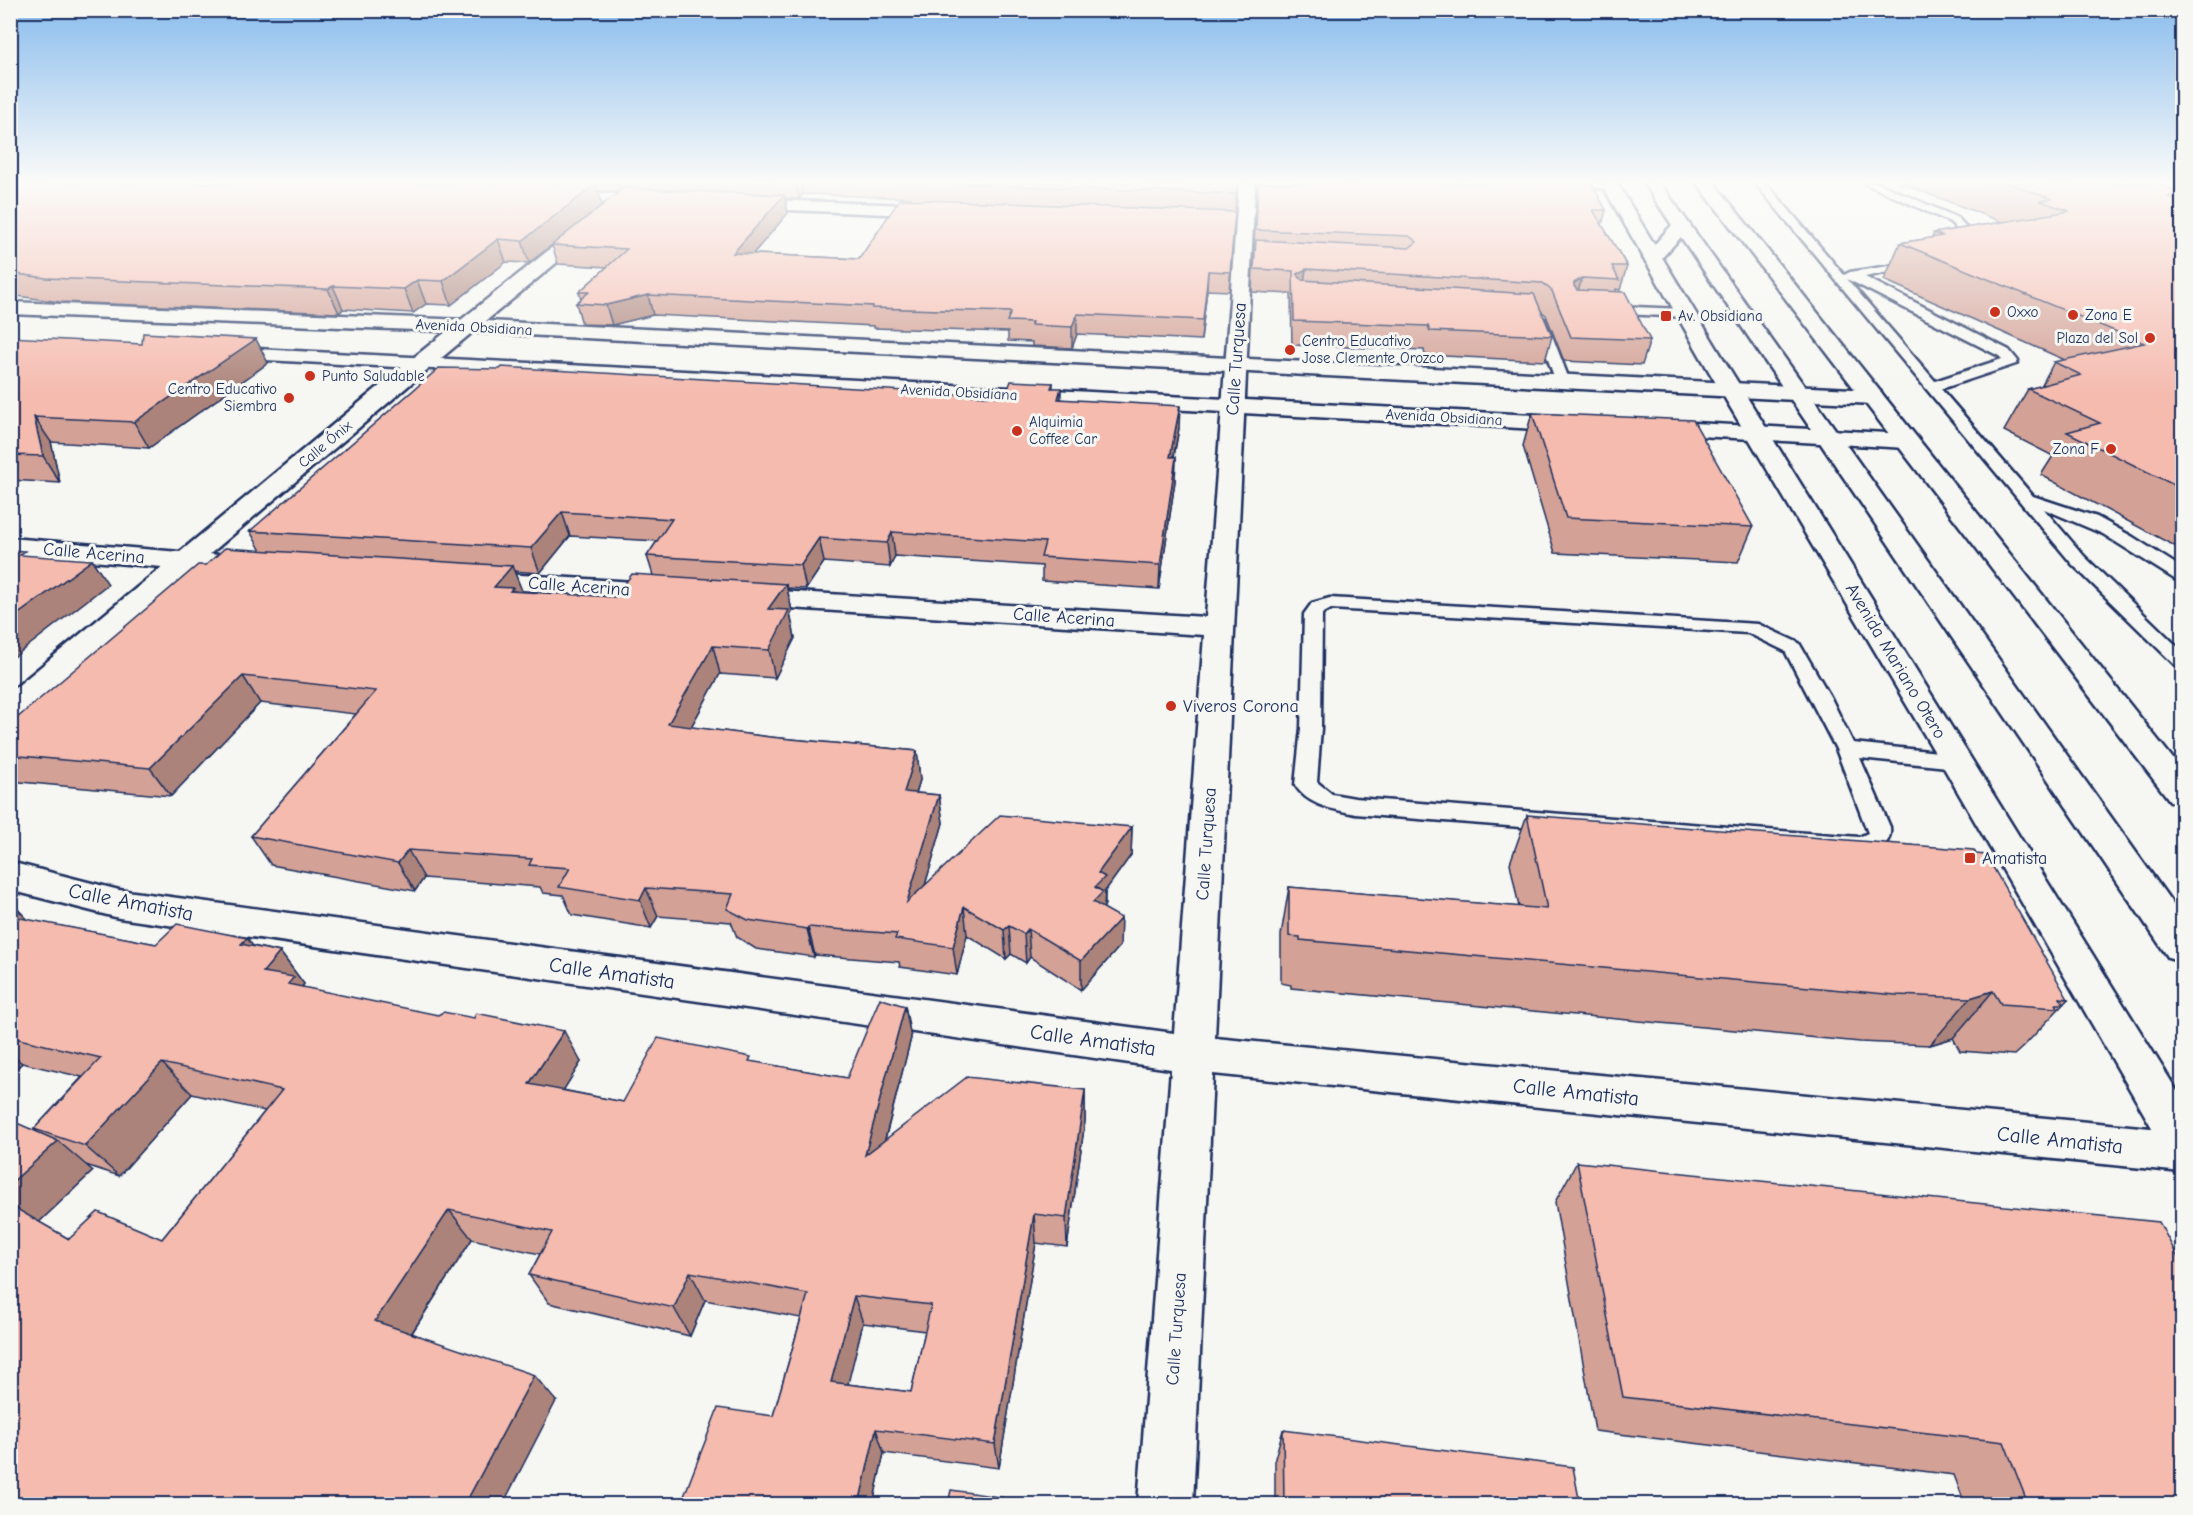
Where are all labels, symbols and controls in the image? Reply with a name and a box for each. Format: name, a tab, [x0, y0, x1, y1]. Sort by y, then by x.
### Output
street label: Calle Turquesa	[1222, 302, 1251, 416]
place label: Oxxo	[2007, 303, 2039, 321]
marker: Oxxo	[1988, 305, 2002, 319]
place label: Zona E	[2085, 306, 2132, 324]
place label: Av. Obsidiana	[1678, 307, 1763, 325]
marker: Zona E	[2066, 308, 2080, 322]
marker: Av. Obsidiana	[1659, 309, 1673, 323]
street label: Avenida Obsidiana	[415, 315, 533, 339]
place label: Plaza del Sol	[2056, 329, 2138, 347]
marker: Plaza del Sol	[2143, 331, 2157, 345]
place label: Centro Educativo Jose Clemente Orozco	[1302, 332, 1444, 367]
marker: Centro Educativo Jose Clemente Orozco	[1283, 343, 1297, 357]
place label: Punto Saludable	[322, 367, 425, 385]
marker: Punto Saludable	[303, 369, 317, 383]
place label: Centro Educativo Siembra	[168, 380, 277, 415]
street label: Avenida Obsidiana	[900, 380, 1018, 404]
marker: Centro Educativo Siembra	[282, 391, 296, 405]
street label: Avenida Obsidiana	[1385, 405, 1503, 429]
place label: Alquimia Coffee Car	[1029, 413, 1097, 448]
street label: Calle Ónix	[294, 415, 356, 472]
marker: Alquimia Coffee Car	[1010, 424, 1024, 438]
place label: Zona F	[2053, 440, 2099, 458]
marker: Zona F	[2104, 442, 2118, 456]
street label: Calle Acerina	[42, 539, 146, 568]
street label: Calle Acerina	[527, 572, 631, 601]
street label: Avenida Mariano Otero	[1841, 580, 1950, 743]
street label: Calle Acerina	[1012, 603, 1116, 632]
place label: Viveros Corona	[1183, 696, 1299, 717]
marker: Viveros Corona	[1164, 699, 1178, 713]
street label: Calle Turquesa	[1192, 787, 1221, 901]
place label: Amatista	[1982, 848, 2047, 869]
marker: Amatista	[1963, 851, 1977, 865]
street label: Calle Amatista	[67, 878, 195, 926]
street label: Calle Amatista	[548, 952, 676, 994]
street label: Calle Amatista	[1029, 1019, 1157, 1061]
street label: Calle Amatista	[1512, 1073, 1640, 1111]
street label: Calle Amatista	[1996, 1121, 2124, 1159]
street label: Calle Turquesa	[1162, 1272, 1191, 1386]

